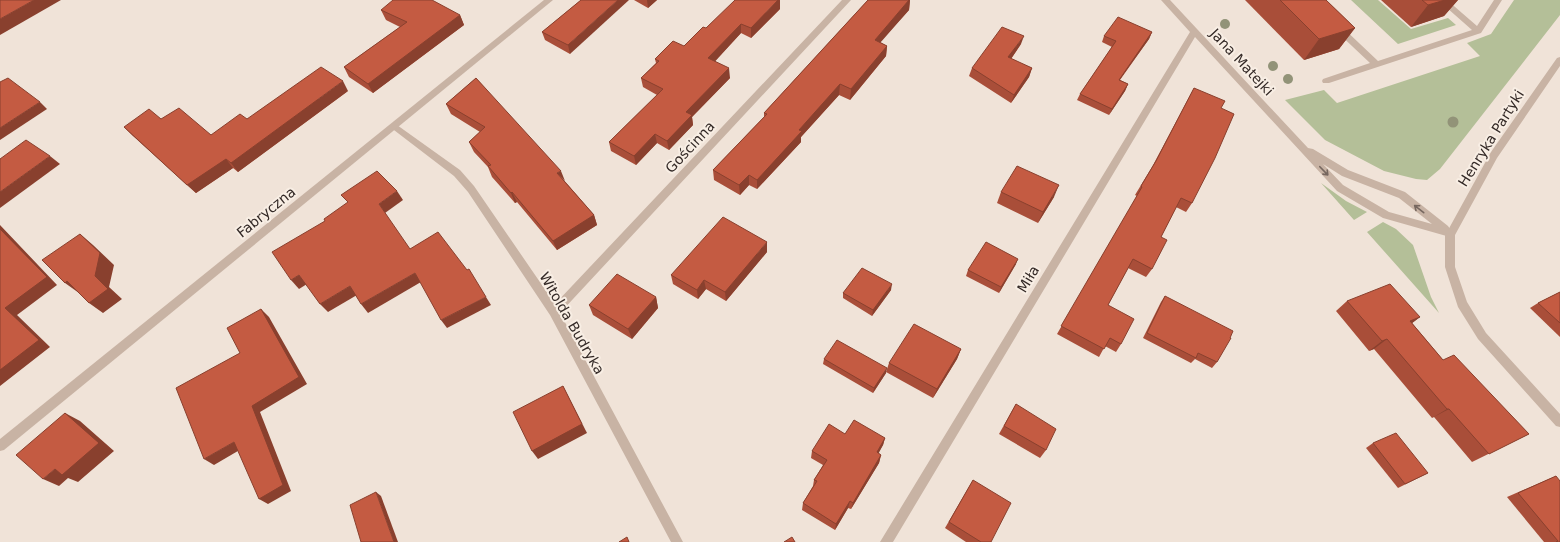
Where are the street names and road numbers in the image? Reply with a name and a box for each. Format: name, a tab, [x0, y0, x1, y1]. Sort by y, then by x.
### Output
street label: Jana Matejki	[1206, 25, 1277, 99]
street label: Henryka Partyki	[1455, 87, 1527, 189]
street label: Gościnna	[662, 118, 718, 176]
street label: Fabryczna	[233, 184, 299, 240]
street label: Miła	[1014, 263, 1042, 295]
street label: Witolda Budryka	[536, 269, 608, 377]

